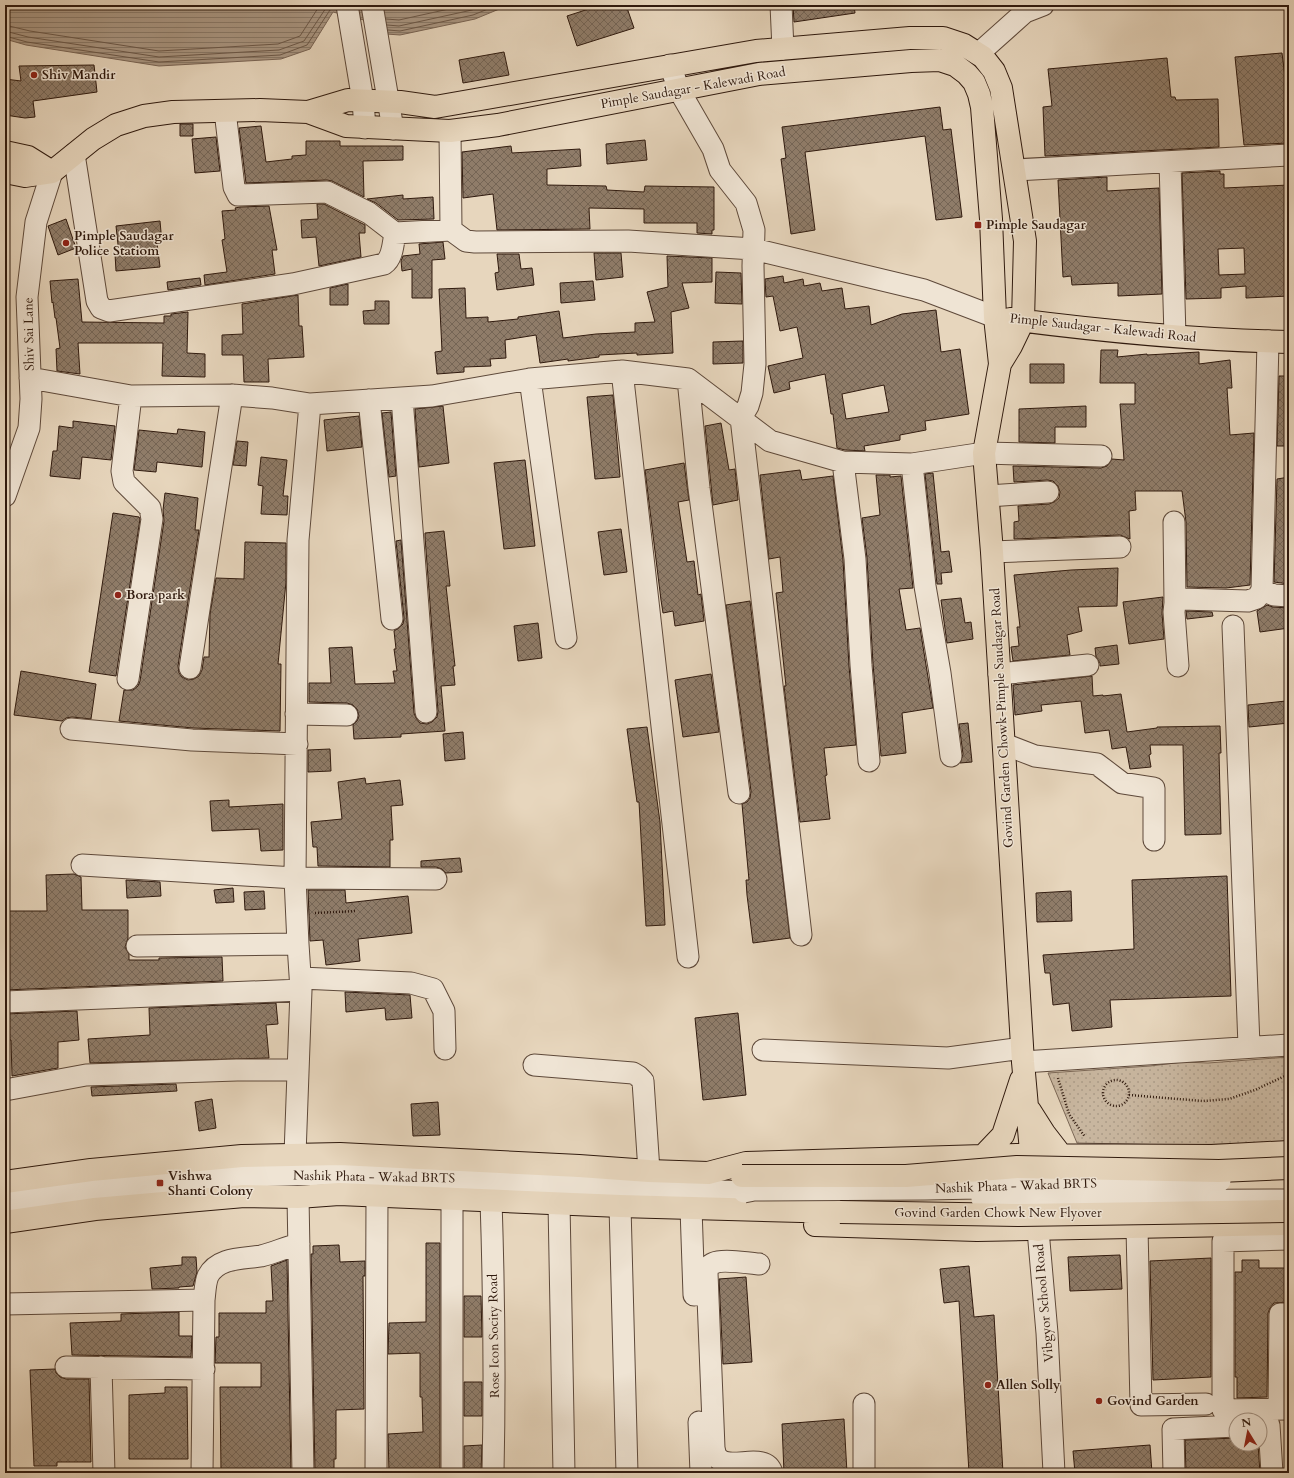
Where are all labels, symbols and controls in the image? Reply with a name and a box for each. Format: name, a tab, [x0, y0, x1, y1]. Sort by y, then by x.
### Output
street label: Pimple Saudagar - Kalewadi Road	[599, 63, 787, 113]
place label: Shiv Mandir	[42, 66, 116, 84]
marker: Shiv Mandir	[29, 70, 39, 80]
place label: Pimple Saudagar	[986, 216, 1087, 234]
marker: Pimple Saudagar	[973, 220, 983, 230]
place label: Pimple Saudagar Police Statiom	[74, 227, 175, 260]
marker: Pimple Saudagar Police Statiom	[61, 238, 71, 248]
street label: Shiv Sai Lane	[19, 297, 39, 371]
street label: Pimple Saudagar - Kalewadi Road	[1009, 309, 1197, 347]
place label: Bora park	[126, 586, 186, 604]
street label: Govind Garden Chowk-Pimple Saudagar Road	[986, 587, 1018, 849]
marker: Bora park	[113, 590, 123, 600]
place label: Vishwa Shanti Colony	[168, 1167, 254, 1200]
street label: Nashik Phata - Wakad BRTS	[293, 1167, 455, 1187]
street label: Nashik Phata - Wakad BRTS	[935, 1174, 1097, 1198]
marker: Vishwa Shanti Colony	[155, 1178, 165, 1188]
street label: Govind Garden Chowk New Flyover	[894, 1204, 1102, 1222]
street label: Vibgyor School Road	[1030, 1243, 1058, 1363]
street label: Rose Icon Socity Road	[484, 1274, 504, 1398]
place label: Allen Solly	[996, 1376, 1061, 1394]
marker: Allen Solly	[983, 1380, 993, 1390]
place label: Govind Garden	[1107, 1392, 1199, 1410]
marker: Govind Garden	[1094, 1396, 1104, 1406]
north arrow	[1228, 1412, 1268, 1452]
text: N	[1240, 1414, 1253, 1431]

